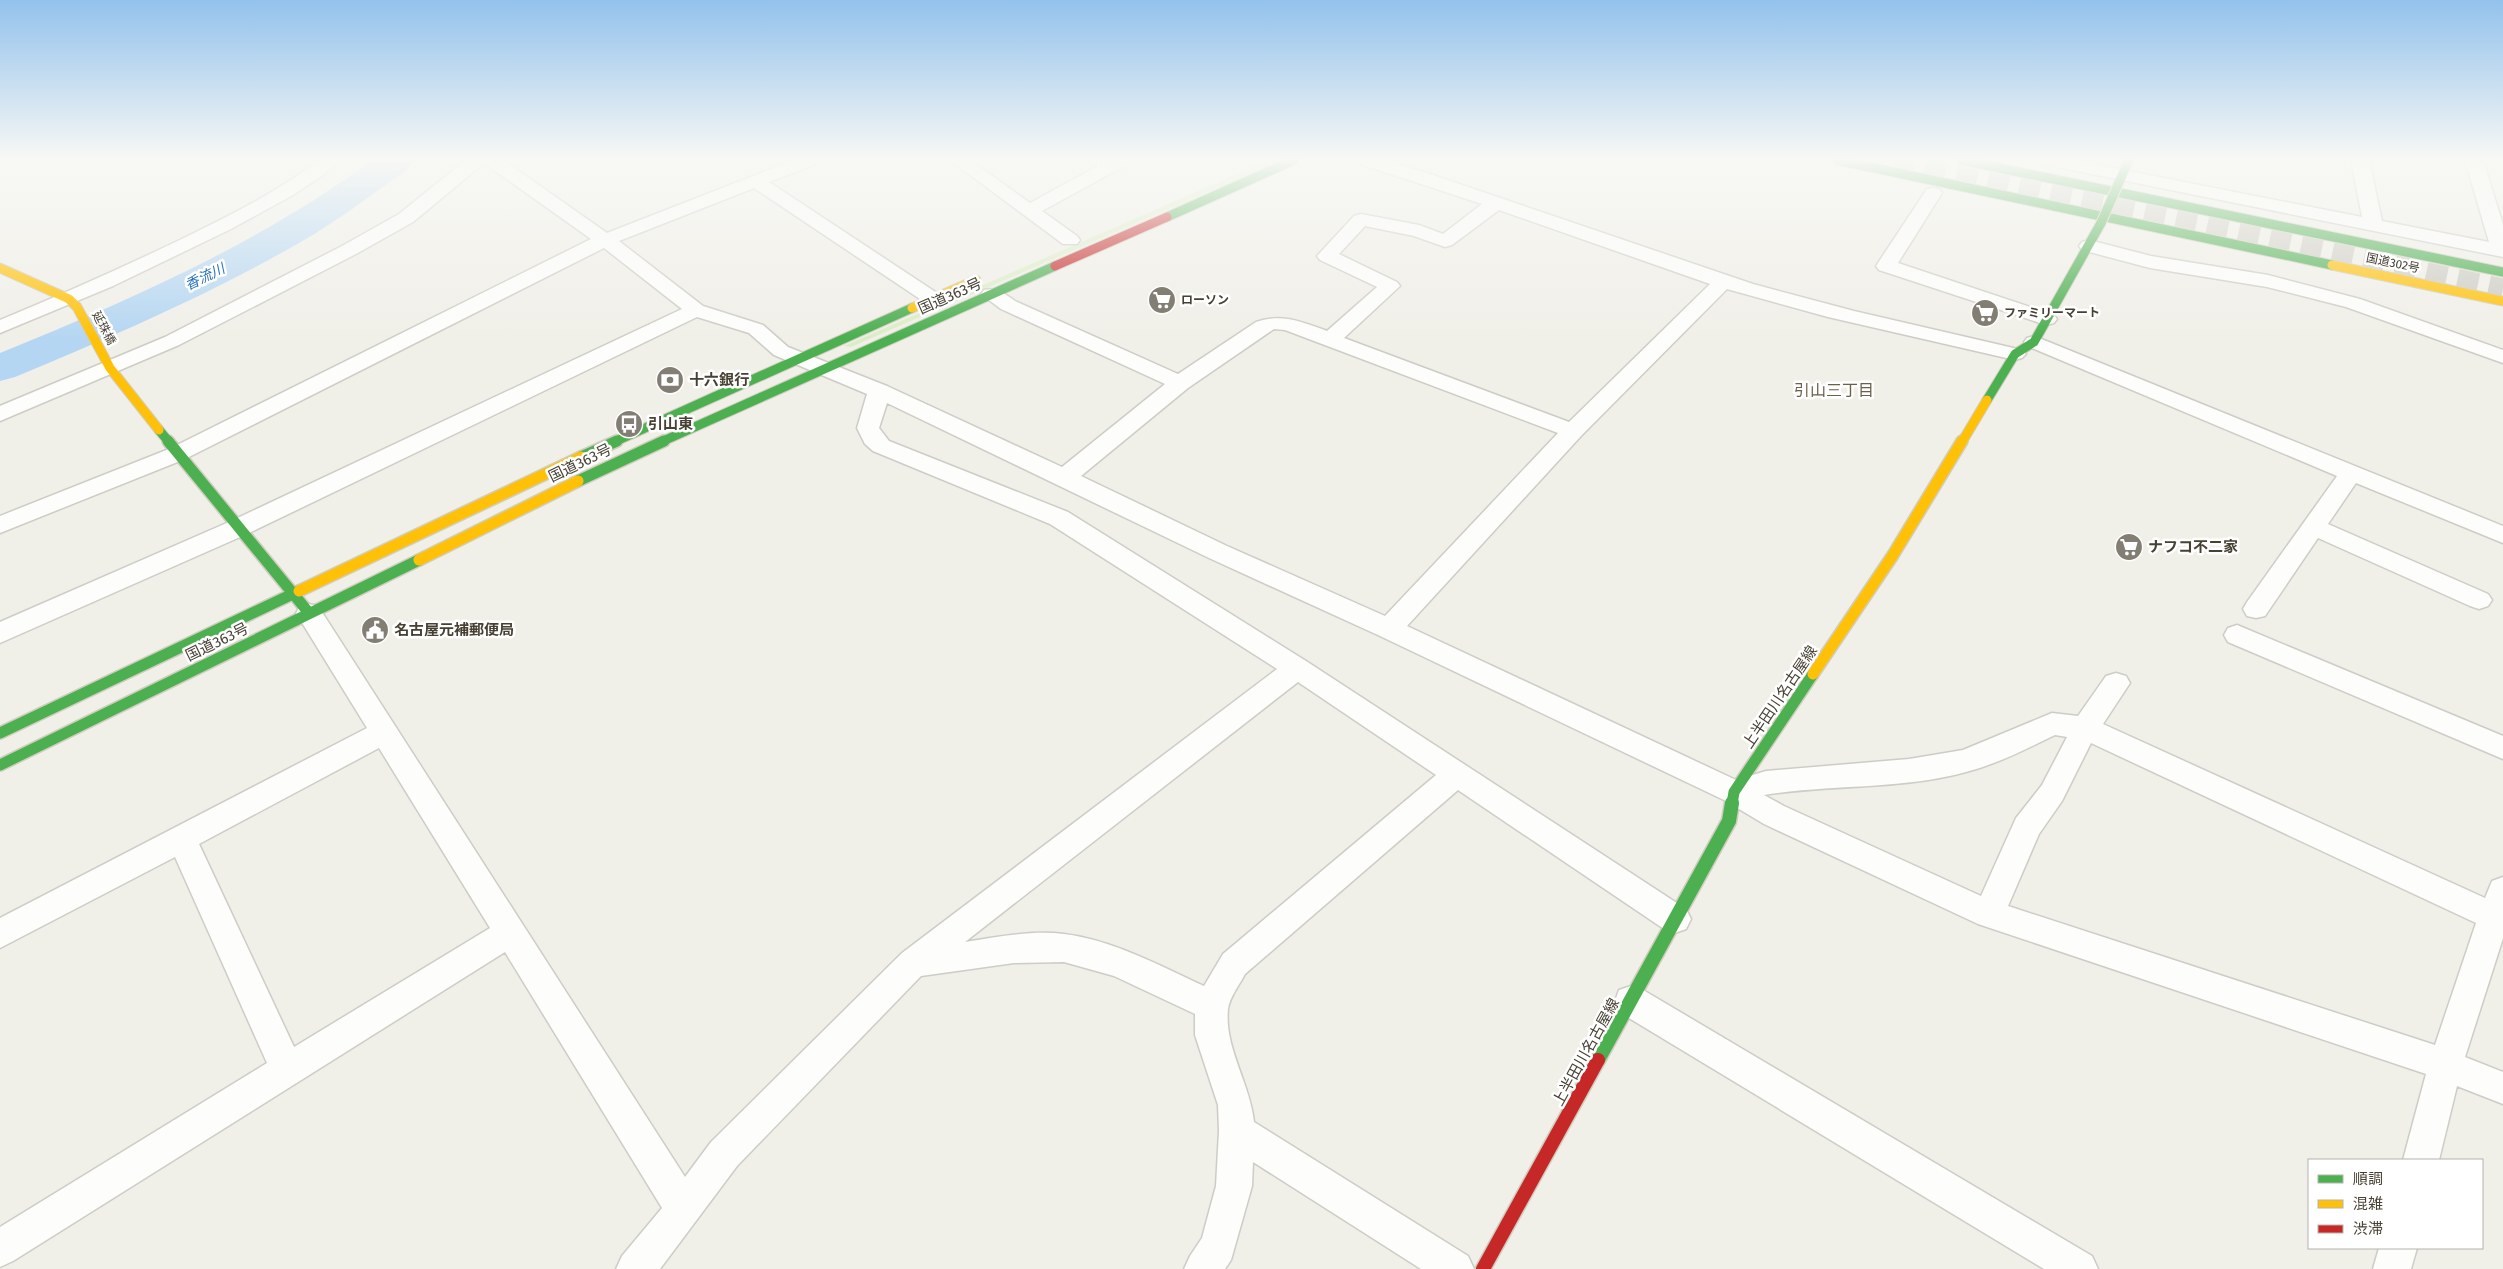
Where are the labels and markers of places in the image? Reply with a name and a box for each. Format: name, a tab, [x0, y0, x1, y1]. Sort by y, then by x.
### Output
supermarket icon: ローソン	[1147, 285, 1177, 315]
place label: ローソン	[1181, 293, 1229, 307]
supermarket icon: ファミリーマート	[1970, 298, 2000, 328]
place label: ファミリーマート	[2004, 306, 2100, 320]
bank icon: 十六銀行	[655, 365, 685, 395]
place label: 十六銀行	[689, 371, 749, 389]
bus stop icon: 引山東	[614, 409, 644, 439]
place label: 引山東	[648, 415, 693, 433]
supermarket icon: ナフコ不二家	[2114, 532, 2144, 562]
place label: ナフコ不二家	[2148, 538, 2238, 556]
public building icon: 名古屋元補郵便局	[360, 615, 390, 645]
place label: 名古屋元補郵便局	[394, 621, 514, 639]

